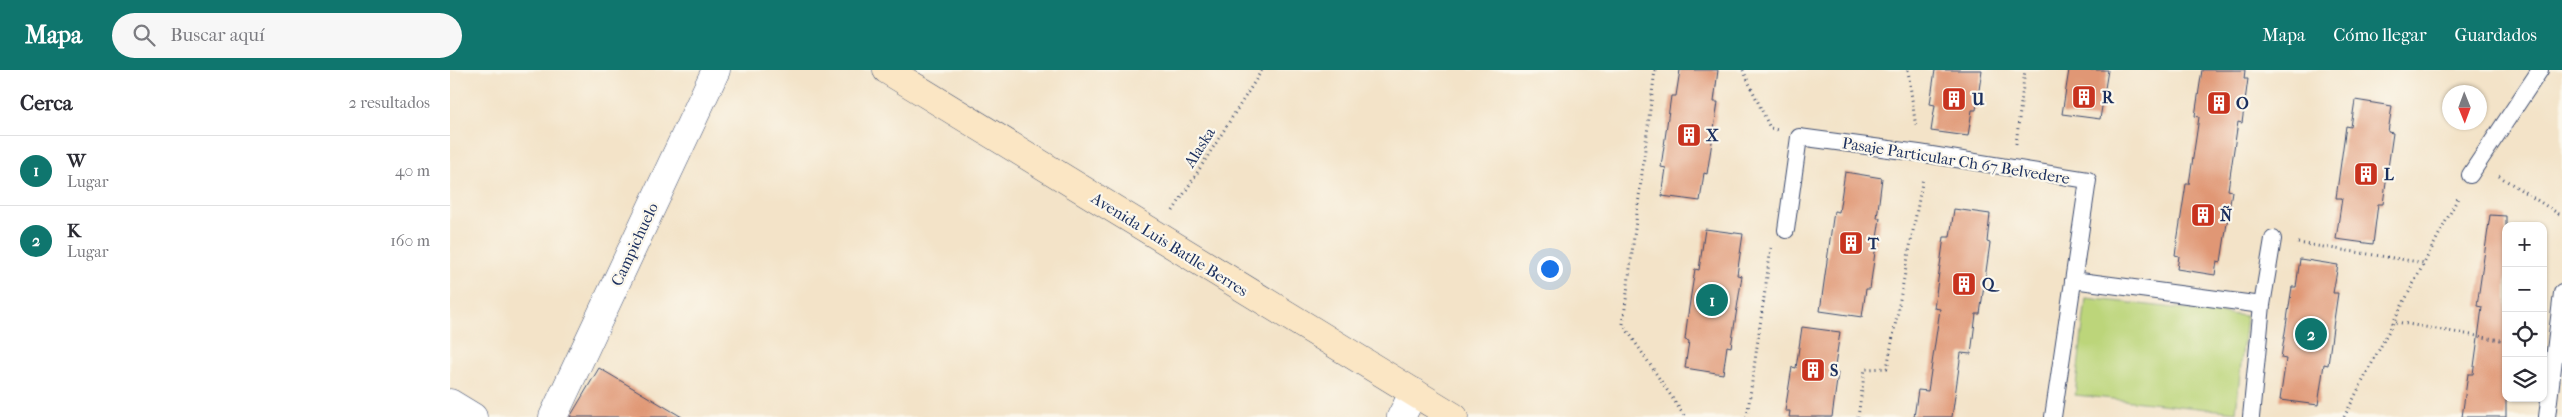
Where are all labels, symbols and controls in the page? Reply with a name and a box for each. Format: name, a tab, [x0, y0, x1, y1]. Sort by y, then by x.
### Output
search box	[112, 13, 462, 58]
text: Mapa	[25, 21, 82, 49]
icon: search	[130, 21, 158, 49]
text: Buscar aquí	[170, 24, 265, 46]
text: Mapa	[2262, 25, 2305, 46]
text: Cómo llegar	[2333, 25, 2427, 46]
text: Guardados	[2455, 25, 2537, 46]
building icon: R	[2071, 84, 2097, 110]
north arrow	[2442, 85, 2487, 130]
building icon: U	[1941, 86, 1967, 112]
place label: R	[2102, 88, 2115, 107]
place label: U	[1971, 90, 1985, 109]
building icon: O	[2206, 90, 2232, 116]
text: Cerca	[20, 91, 72, 115]
text: 2 resultados	[349, 93, 430, 112]
place label: O	[2236, 94, 2249, 113]
building icon: X	[1676, 122, 1702, 148]
street label: Alaska	[1179, 123, 1219, 172]
place label: X	[1705, 126, 1719, 145]
street label: Pasaje Particular Ch 67 Belvedere	[1841, 133, 2071, 188]
text: W	[67, 150, 86, 172]
text: 1	[33, 161, 39, 180]
text: 40 m	[395, 161, 430, 180]
building icon: L	[2353, 161, 2379, 187]
place label: L	[2384, 165, 2394, 184]
text: Lugar	[67, 172, 108, 191]
street label: Avenida Luis Batlle Berres	[1087, 188, 1252, 301]
street label: Campichuelo	[607, 200, 662, 289]
building icon: Ñ	[2190, 202, 2216, 228]
place label: Ñ	[2220, 205, 2233, 225]
text: K	[67, 220, 81, 242]
map controls	[2502, 222, 2547, 402]
button: +	[2502, 222, 2547, 267]
building icon: T	[1838, 230, 1864, 256]
text: 2	[32, 231, 40, 250]
text: 160 m	[390, 231, 430, 250]
place label: T	[1867, 234, 1880, 253]
text: Lugar	[67, 242, 108, 261]
your location	[1537, 256, 1563, 282]
button: −	[2502, 267, 2547, 312]
building icon: Q	[1951, 271, 1977, 297]
place label: Q	[1982, 275, 2000, 294]
pin: 1	[1696, 281, 1728, 319]
button: locate	[2502, 312, 2547, 357]
pin: 2	[2295, 315, 2327, 353]
building icon: S	[1800, 357, 1826, 383]
button: layers	[2502, 357, 2547, 402]
place label: S	[1830, 361, 1838, 380]

